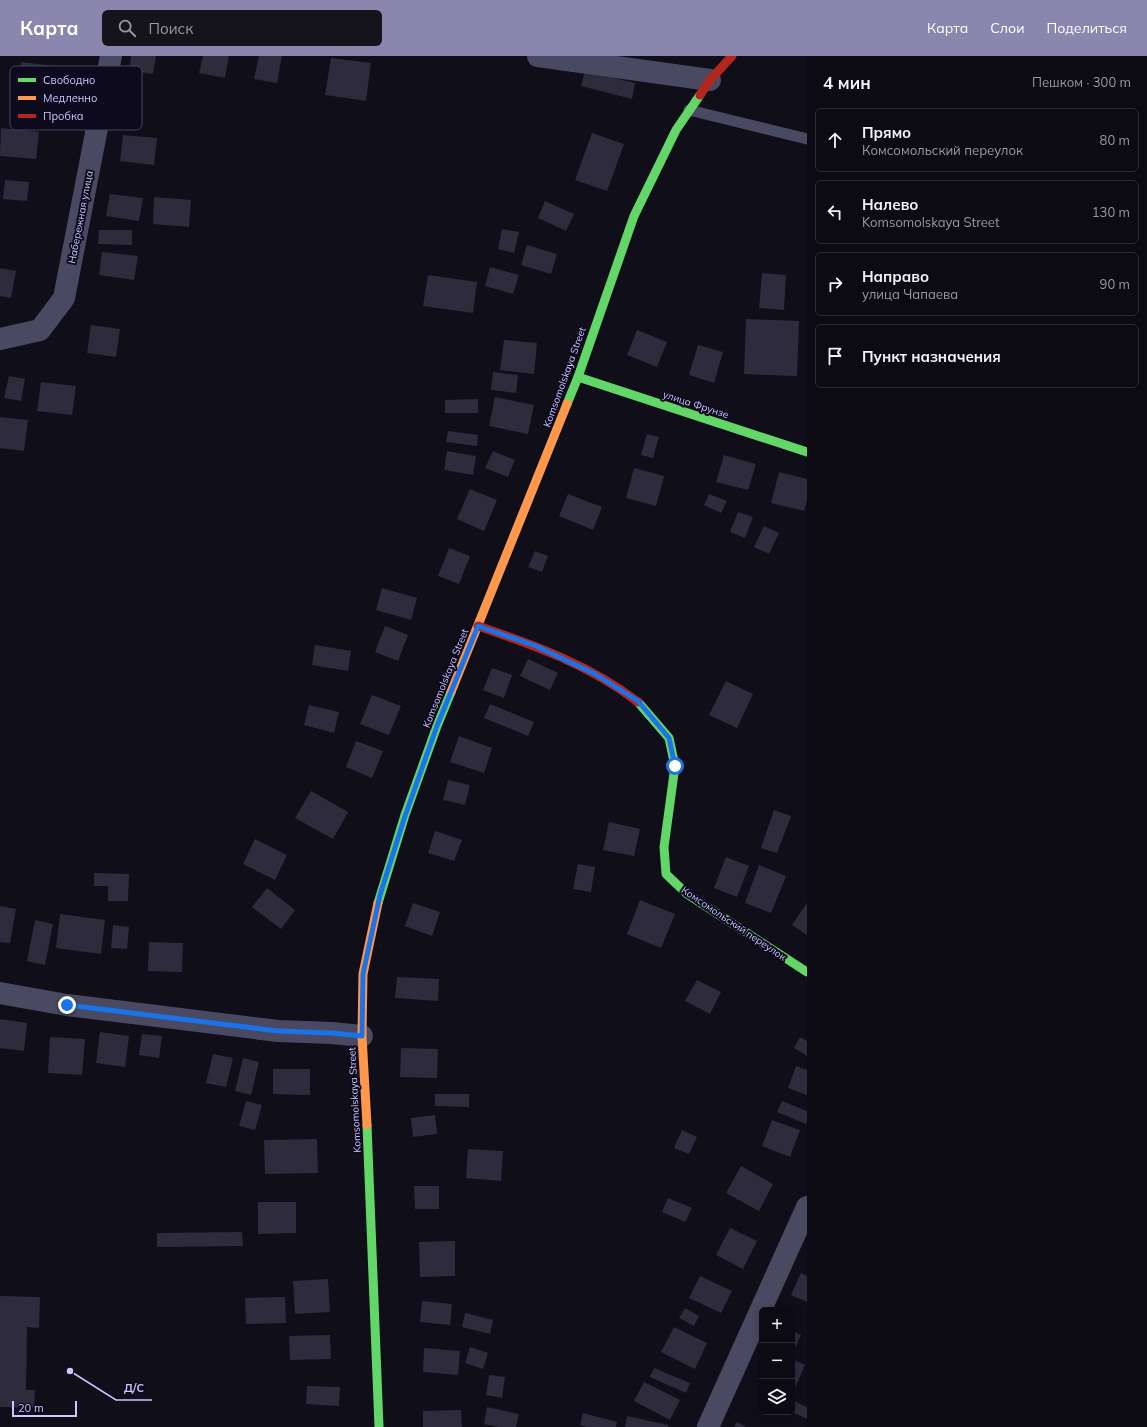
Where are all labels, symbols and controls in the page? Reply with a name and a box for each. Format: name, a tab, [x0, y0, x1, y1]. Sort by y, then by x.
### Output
search box	[102, 10, 382, 46]
text: Карта	[20, 16, 78, 40]
icon: search	[116, 17, 138, 39]
text: Поиск	[148, 19, 193, 38]
text: Карта	[927, 19, 968, 37]
text: Слои	[990, 19, 1025, 37]
text: Поделиться	[1047, 19, 1127, 37]
legend	[10, 66, 142, 130]
text: 4 мин	[823, 72, 871, 93]
text: Свободно	[43, 73, 96, 87]
text: Пешком · 300 m	[1032, 74, 1131, 90]
text: Медленно	[43, 91, 97, 105]
text: Пробка	[43, 109, 84, 123]
text: Прямо	[862, 123, 911, 142]
icon: ahead	[824, 129, 846, 151]
text: 80 m	[1100, 132, 1130, 148]
text: Комсомольский переулок	[862, 142, 1023, 158]
street label: Набережная улица	[65, 170, 96, 265]
text: Налево	[862, 195, 918, 214]
icon: left	[824, 201, 846, 223]
text: 130 m	[1092, 204, 1130, 220]
text: Komsomolskaya Street	[862, 214, 999, 230]
text: Направо	[862, 267, 929, 286]
icon: right	[824, 273, 846, 295]
text: 90 m	[1100, 276, 1130, 292]
text: улица Чапаева	[862, 286, 958, 302]
street label: Komsomolskaya Street	[540, 325, 589, 429]
icon: arrive	[824, 345, 846, 367]
text: Пункт назначения	[862, 347, 1001, 366]
street label: улица Фрунзе	[661, 388, 731, 421]
street label: Komsomolskaya Street	[420, 626, 471, 730]
route start	[666, 757, 684, 775]
street label: Комсомольский переулок	[679, 883, 789, 964]
route end	[58, 996, 76, 1014]
street label: Komsomolskaya Street	[345, 1046, 364, 1153]
map controls	[759, 1307, 795, 1415]
button: +	[759, 1307, 795, 1343]
button: −	[759, 1343, 795, 1379]
callout: Д/С	[116, 1377, 152, 1400]
button: layers	[759, 1379, 795, 1415]
text: Д/С	[124, 1381, 144, 1395]
scale bar	[12, 1399, 77, 1418]
text: 20 m	[18, 1401, 44, 1415]

